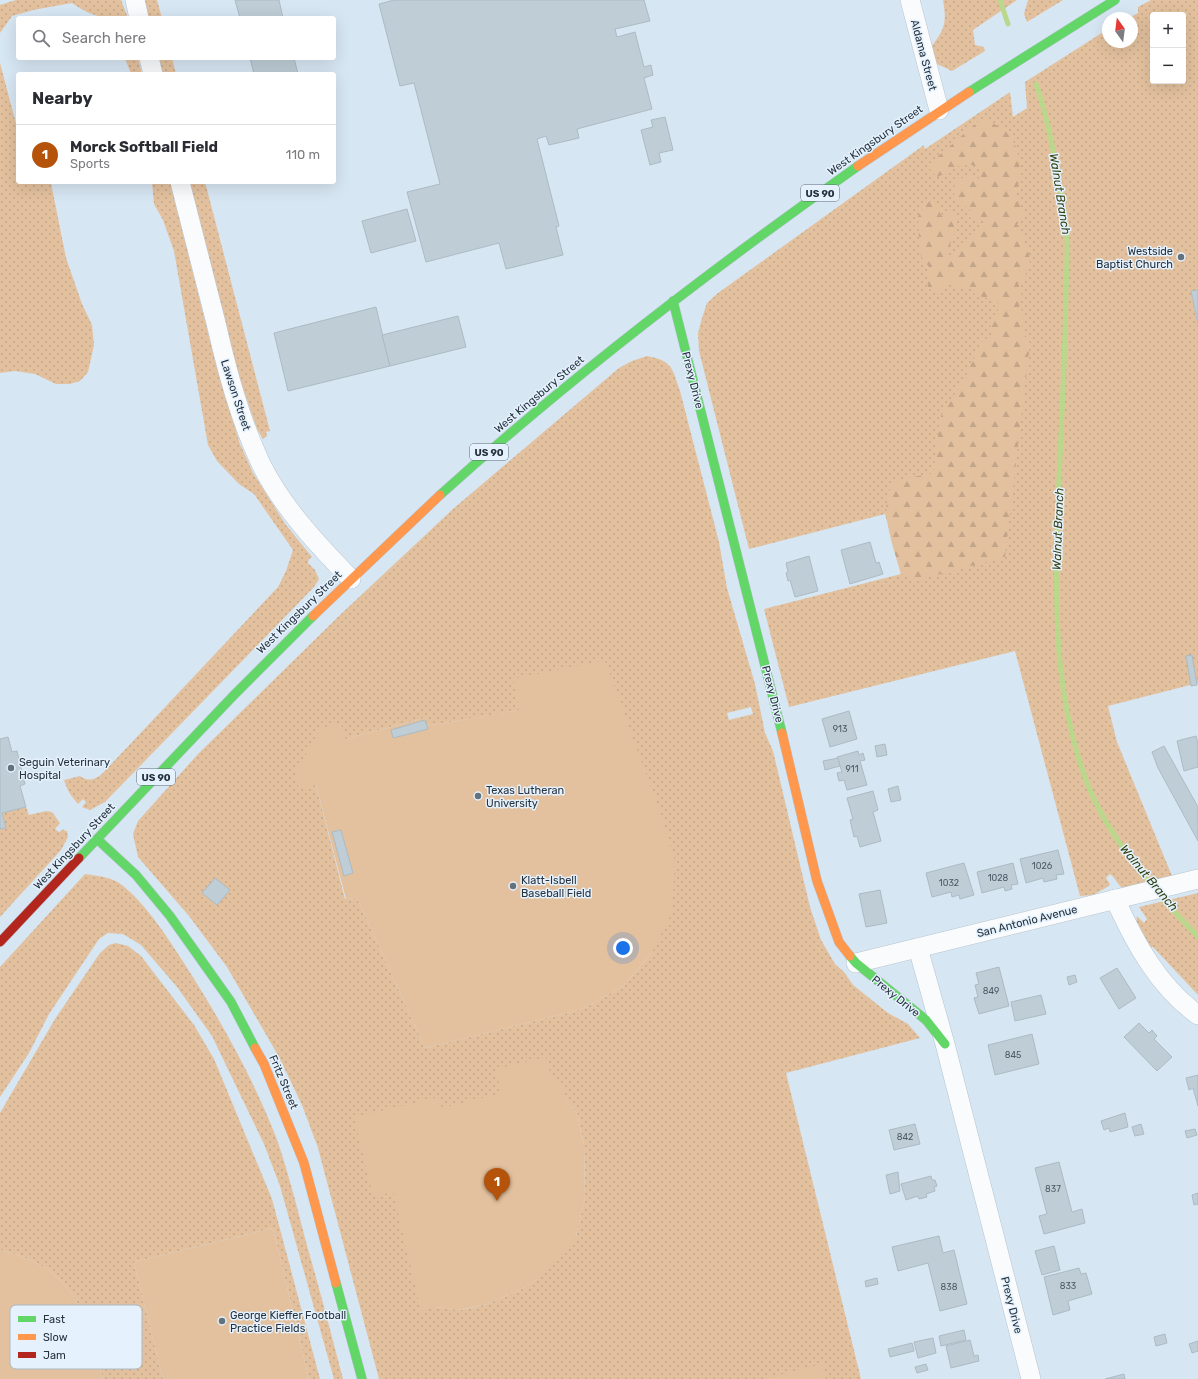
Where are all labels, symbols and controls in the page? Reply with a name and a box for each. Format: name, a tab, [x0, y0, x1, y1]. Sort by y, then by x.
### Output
north arrow	[1102, 12, 1138, 48]
map controls	[1150, 12, 1186, 84]
button: +	[1150, 12, 1186, 48]
search box	[16, 16, 336, 60]
street label: Aldama Street	[908, 18, 939, 93]
icon: search	[30, 27, 52, 49]
text: Search here	[62, 29, 146, 47]
button: −	[1150, 48, 1186, 84]
text: Nearby	[32, 88, 93, 108]
street label: West Kingsbury Street	[825, 102, 926, 178]
text: Morck Softball Field	[70, 138, 218, 156]
text: 1	[42, 147, 48, 162]
text: 110 m	[286, 147, 320, 162]
water label: Walnut Branch	[1047, 152, 1073, 236]
text: Sports	[70, 156, 110, 171]
road number: US 90	[801, 185, 839, 201]
place label: Westside Baptist Church	[1096, 245, 1173, 271]
marker: Westside Baptist Church	[1176, 252, 1186, 262]
street label: Prexy Drive	[679, 350, 706, 410]
street label: West Kingsbury Street	[492, 353, 587, 436]
street label: Lawson Street	[218, 358, 253, 433]
road number: US 90	[470, 444, 508, 460]
water label: Walnut Branch	[1050, 488, 1066, 570]
street label: West Kingsbury Street	[254, 568, 345, 656]
street label: Prexy Drive	[759, 664, 786, 724]
house number: 913	[833, 724, 847, 734]
place label: Seguin Veterinary Hospital	[19, 756, 110, 782]
marker: Seguin Veterinary Hospital	[6, 763, 16, 773]
house number: 911	[845, 764, 859, 774]
road number: US 90	[137, 769, 175, 785]
place label: Texas Lutheran University	[486, 784, 564, 810]
marker: Texas Lutheran University	[473, 791, 483, 801]
street label: West Kingsbury Street	[31, 800, 118, 892]
water label: Walnut Branch	[1117, 842, 1181, 914]
house number: 1026	[1032, 861, 1053, 871]
house number: 1028	[988, 873, 1009, 883]
place label: Klatt-Isbell Baseball Field	[521, 874, 591, 900]
house number: 1032	[939, 878, 959, 888]
marker: Klatt-Isbell Baseball Field	[508, 881, 518, 891]
street label: San Antonio Avenue	[976, 903, 1079, 940]
your location	[613, 938, 633, 958]
street label: Prexy Drive	[869, 973, 922, 1020]
house number: 849	[983, 986, 999, 996]
house number: 845	[1005, 1050, 1021, 1060]
street label: Fritz Street	[266, 1053, 301, 1112]
house number: 842	[897, 1132, 913, 1142]
pin: 1	[484, 1168, 510, 1201]
house number: 837	[1045, 1184, 1061, 1194]
street label: Prexy Drive	[998, 1275, 1025, 1335]
house number: 833	[1060, 1281, 1076, 1291]
house number: 838	[941, 1282, 958, 1292]
legend	[10, 1305, 142, 1369]
place label: George Kieffer Football Practice Fields	[230, 1309, 346, 1335]
text: Fast	[43, 1313, 66, 1326]
marker: George Kieffer Football Practice Fields	[217, 1316, 227, 1326]
text: Slow	[43, 1331, 68, 1344]
text: Jam	[43, 1349, 66, 1362]

